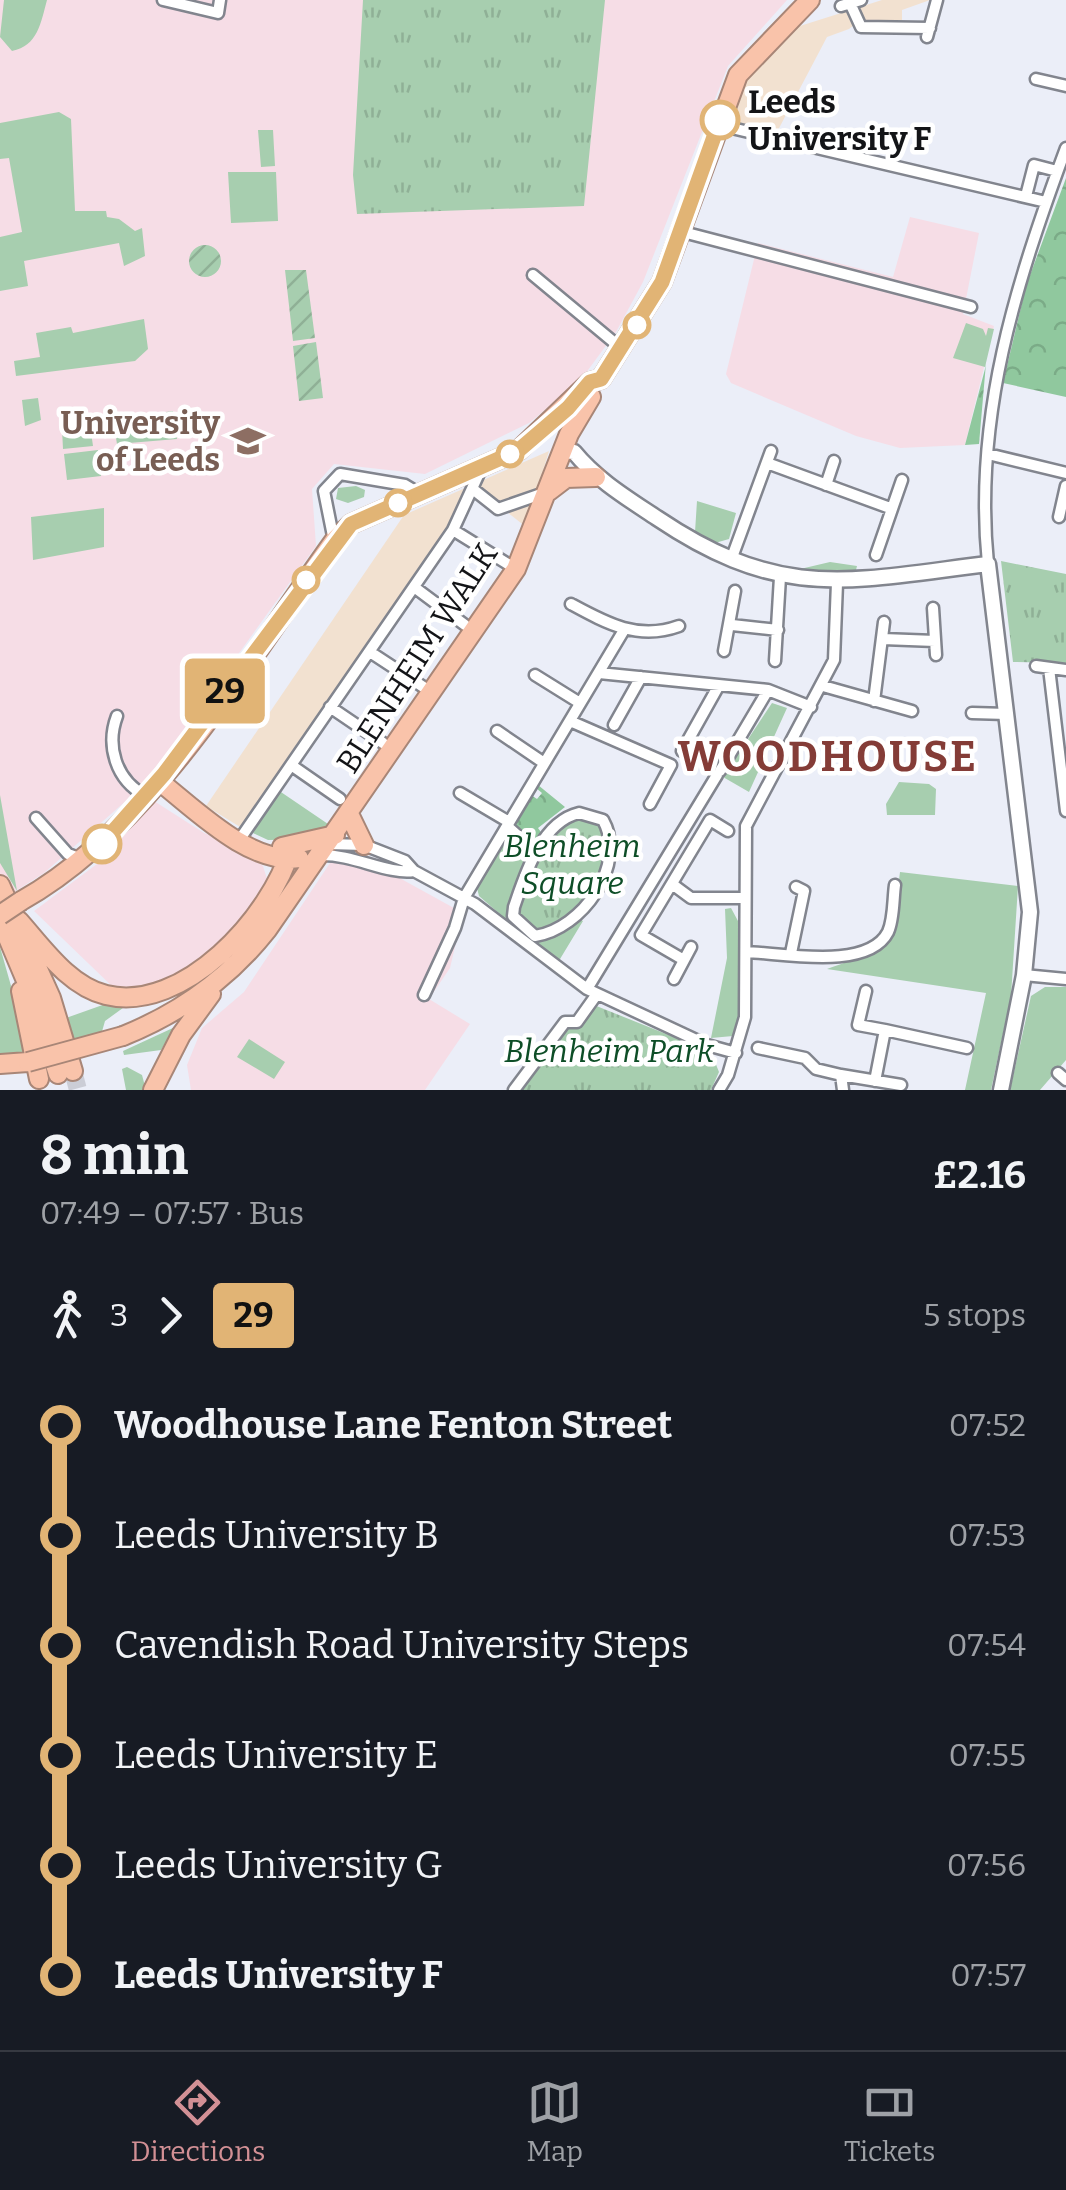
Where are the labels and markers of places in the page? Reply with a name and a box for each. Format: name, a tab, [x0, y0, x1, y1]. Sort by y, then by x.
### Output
place label: Leeds University F	[748, 83, 931, 158]
marker: Leeds University F	[701, 101, 739, 139]
unlabelled marker	[624, 312, 650, 338]
place label: University of Leeds	[61, 404, 220, 479]
school or university icon: University of Leeds	[229, 422, 267, 460]
unlabelled marker	[497, 441, 523, 467]
unlabelled marker	[385, 490, 411, 516]
unlabelled marker	[293, 567, 319, 593]
unlabelled marker	[83, 825, 121, 863]

